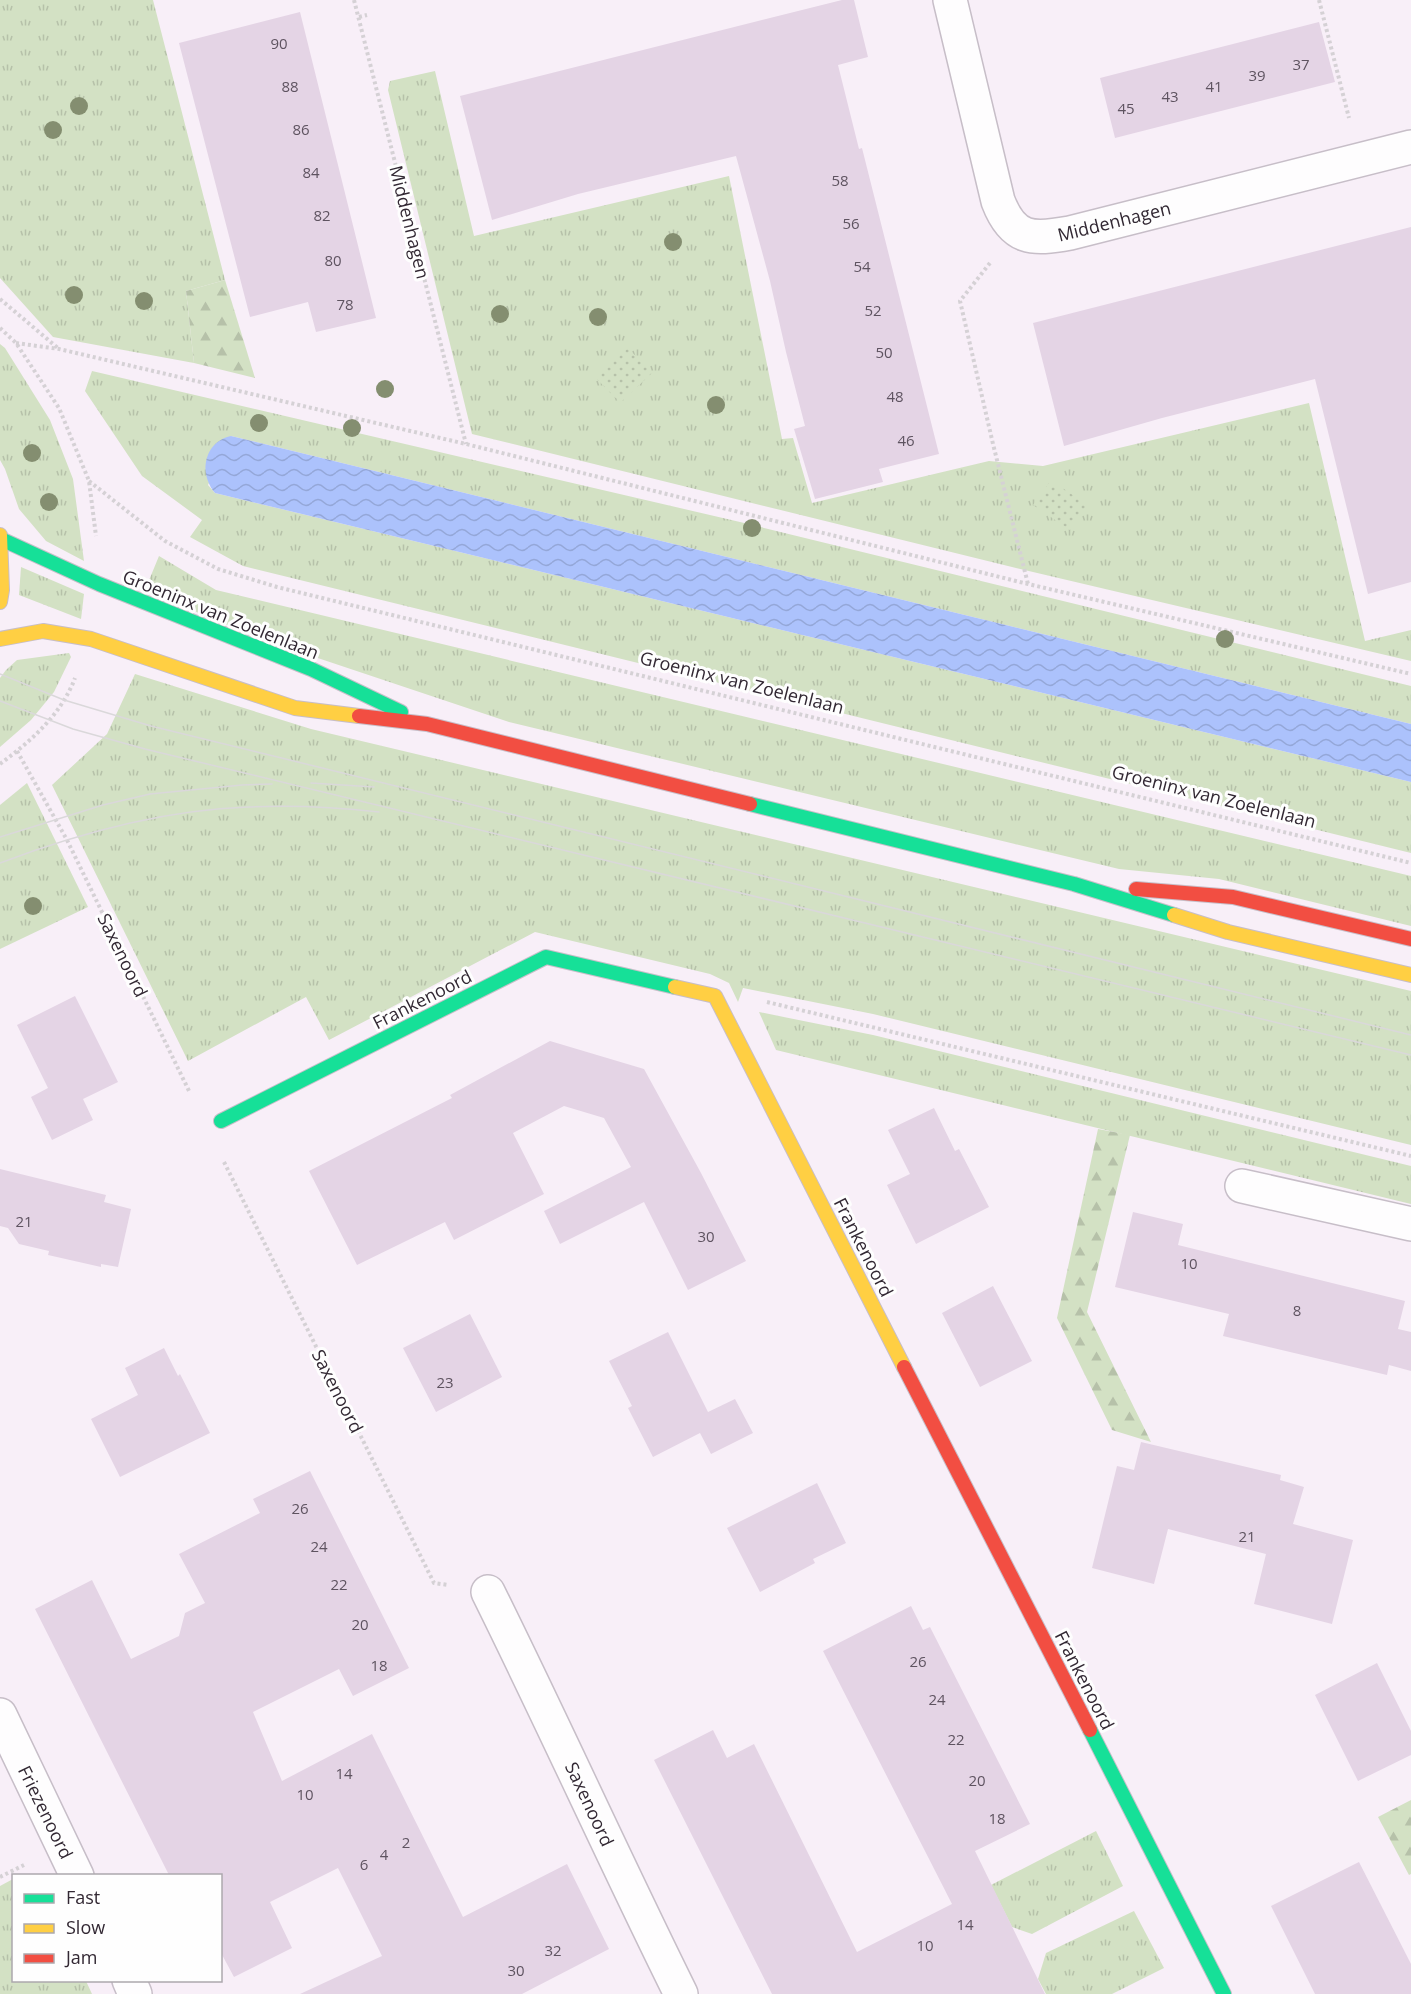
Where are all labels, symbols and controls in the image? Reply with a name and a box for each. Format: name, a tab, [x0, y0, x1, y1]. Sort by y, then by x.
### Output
house number: 90	[270, 33, 288, 53]
house number: 37	[1292, 54, 1310, 74]
house number: 39	[1248, 65, 1266, 85]
house number: 88	[281, 76, 299, 96]
house number: 41	[1205, 76, 1223, 96]
house number: 43	[1161, 86, 1179, 106]
house number: 45	[1117, 98, 1135, 118]
house number: 86	[292, 119, 310, 139]
house number: 84	[302, 162, 320, 182]
street label: Middenhagen	[384, 163, 436, 281]
house number: 58	[831, 170, 849, 190]
street label: Middenhagen	[1055, 195, 1173, 247]
house number: 82	[313, 205, 331, 225]
house number: 56	[842, 213, 860, 233]
house number: 80	[324, 250, 342, 270]
house number: 54	[853, 256, 871, 276]
house number: 78	[336, 294, 354, 314]
house number: 52	[864, 300, 882, 320]
house number: 50	[875, 342, 893, 362]
house number: 48	[886, 386, 904, 406]
house number: 46	[897, 430, 915, 450]
street label: Groeninx van Zoelenlaan	[119, 564, 323, 664]
street label: Groeninx van Zoelenlaan	[638, 645, 846, 719]
street label: Groeninx van Zoelenlaan	[1110, 759, 1318, 833]
street label: Saxenoord	[92, 909, 154, 1001]
street label: Frankenoord	[368, 964, 476, 1034]
street label: Frankenoord	[829, 1193, 899, 1301]
house number: 21	[15, 1211, 33, 1231]
house number: 30	[697, 1226, 715, 1246]
house number: 10	[1180, 1253, 1198, 1273]
house number: 8	[1293, 1300, 1301, 1320]
street label: Saxenoord	[307, 1345, 369, 1437]
house number: 23	[436, 1372, 454, 1392]
house number: 26	[291, 1498, 309, 1518]
house number: 21	[1238, 1526, 1256, 1546]
house number: 24	[310, 1536, 328, 1556]
house number: 22	[330, 1574, 348, 1594]
house number: 20	[351, 1614, 369, 1634]
street label: Frankenoord	[1050, 1626, 1120, 1734]
house number: 26	[909, 1651, 927, 1671]
house number: 18	[370, 1655, 388, 1675]
house number: 24	[928, 1689, 946, 1709]
house number: 22	[947, 1729, 965, 1749]
street label: Saxenoord	[560, 1758, 620, 1850]
street label: Friezenoord	[13, 1761, 79, 1863]
house number: 14	[335, 1763, 353, 1783]
house number: 20	[968, 1770, 986, 1790]
house number: 10	[296, 1784, 314, 1804]
house number: 18	[988, 1808, 1006, 1828]
house number: 2	[402, 1832, 410, 1852]
house number: 4	[380, 1844, 389, 1864]
house number: 6	[360, 1854, 368, 1874]
legend	[12, 1874, 222, 1982]
text: Fast	[66, 1885, 100, 1909]
house number: 14	[956, 1914, 974, 1934]
text: Slow	[66, 1915, 105, 1939]
house number: 10	[916, 1935, 934, 1955]
house number: 32	[544, 1940, 562, 1960]
text: Jam	[64, 1945, 98, 1969]
house number: 30	[507, 1960, 525, 1980]

